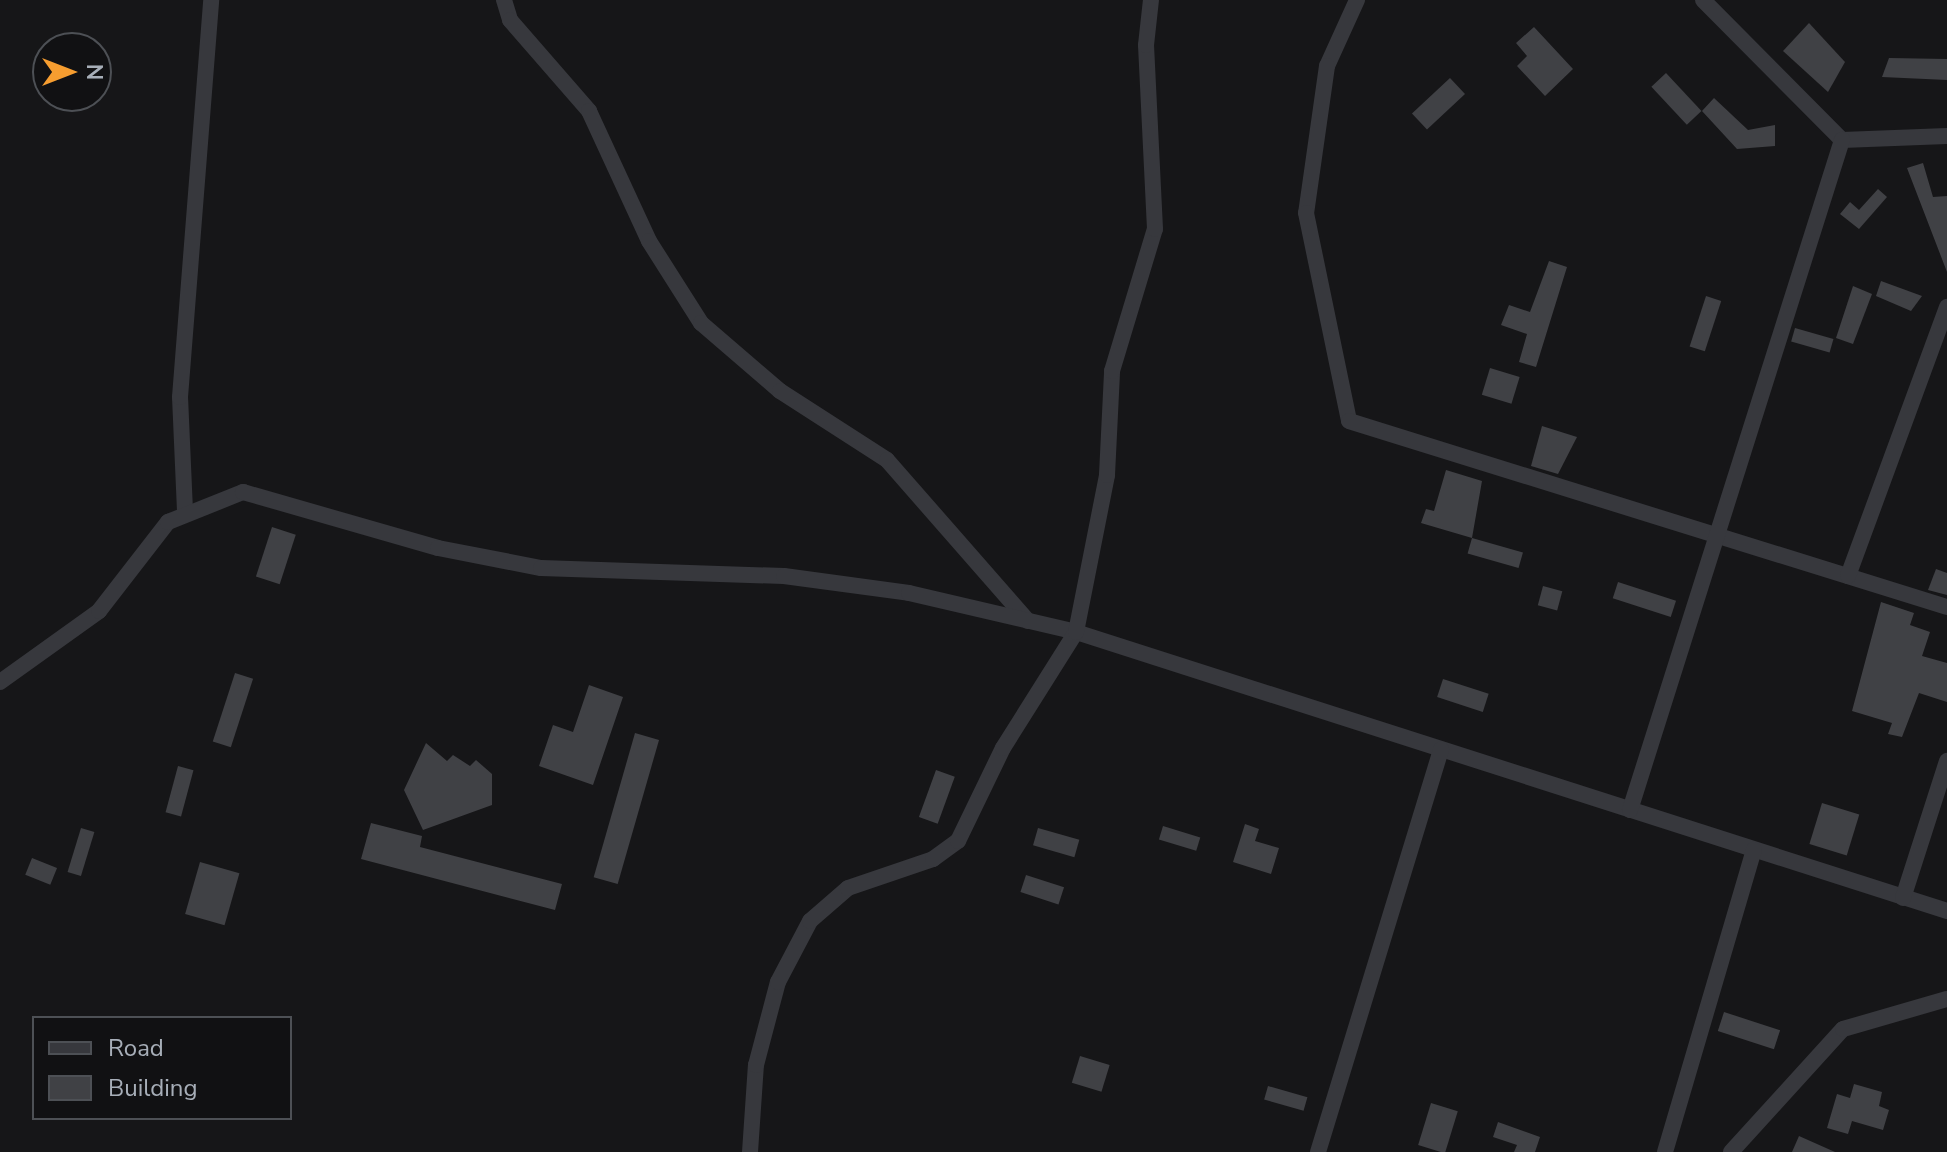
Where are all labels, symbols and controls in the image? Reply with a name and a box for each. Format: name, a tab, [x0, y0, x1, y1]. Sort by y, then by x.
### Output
north arrow	[32, 32, 112, 112]
text: N	[79, 64, 109, 80]
legend	[32, 1016, 292, 1120]
text: Road	[108, 1032, 164, 1064]
text: Building	[108, 1072, 198, 1104]

